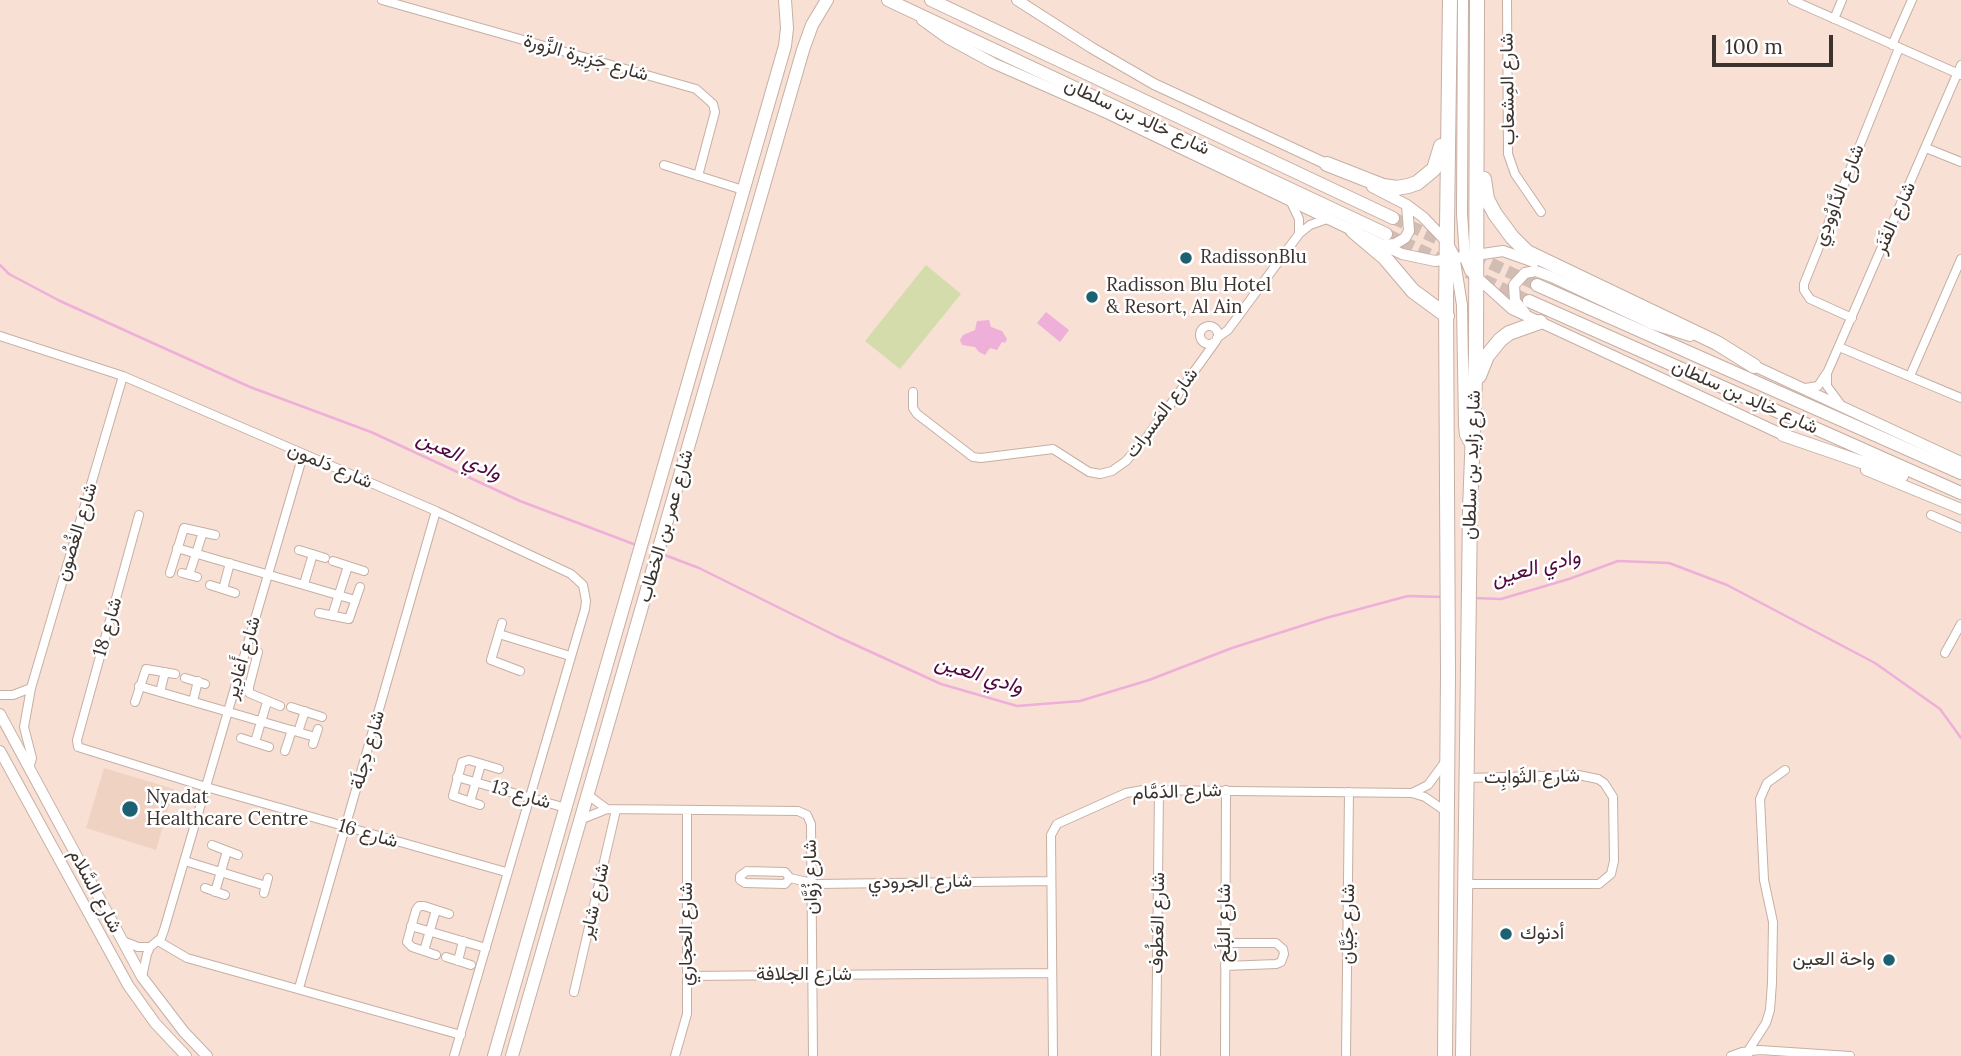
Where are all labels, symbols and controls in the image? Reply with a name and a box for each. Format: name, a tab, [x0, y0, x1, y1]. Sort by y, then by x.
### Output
scale bar	[1716, 21, 1837, 65]
street label: شارع جَزِيرة الزَّورة	[521, 29, 651, 87]
street label: شارع المِشعاب	[1496, 33, 1520, 145]
text: 100 m	[1725, 33, 1783, 60]
street label: شارع خالِد بن سلطان	[1061, 73, 1213, 161]
street label: شارع الدَّاوُودِي	[1808, 141, 1870, 249]
street label: شارع الفَنَر	[1869, 179, 1921, 257]
place label: RadissonBlu	[1200, 247, 1307, 269]
marker: RadissonBlu	[1178, 250, 1194, 266]
place label: Radisson Blu Hotel & Resort, Al Ain	[1106, 275, 1271, 319]
marker: Radisson Blu Hotel & Resort, Al Ain	[1084, 289, 1100, 305]
street label: شارع خالِد بن سلطان	[1668, 355, 1822, 439]
street label: شارع المَسرات	[1121, 363, 1203, 463]
street label: شارع زايد بن سلطان	[1458, 390, 1486, 540]
water label: وادي العين	[412, 425, 506, 487]
street label: شارع دَلمون	[284, 438, 376, 494]
street label: شارع عمر بن الخطاب	[633, 447, 699, 605]
street label: شارع الغُصُون	[51, 480, 103, 584]
water label: وادي العين	[1489, 544, 1583, 592]
street label: شارع 18	[89, 595, 127, 659]
street label: شارع أَغادِير	[220, 614, 266, 702]
water label: وادي العين	[932, 650, 1026, 700]
street label: شارع دِجلَة	[346, 708, 390, 792]
street label: شارع الثَوابِت	[1484, 765, 1580, 789]
street label: شارع 13	[489, 776, 553, 814]
street label: شارع الدَمَّام	[1132, 779, 1222, 805]
place label: Nyadat Healthcare Centre	[146, 787, 308, 831]
marker: Nyadat Healthcare Centre	[120, 799, 140, 819]
street label: شارع 16	[335, 815, 401, 853]
street label: شارع زُوَّان	[799, 839, 823, 915]
street label: شارع السَّلام	[63, 845, 127, 937]
street label: شارع شاير	[575, 861, 615, 941]
street label: شارع الجرودي	[868, 870, 972, 894]
street label: شارع العَطُوف	[1146, 872, 1170, 974]
street label: شارع الحجاري	[676, 882, 698, 986]
street label: شارع جَيَّان	[1336, 883, 1360, 965]
street label: شارع البَلَح	[1214, 884, 1236, 962]
place label: أدنوك	[1520, 923, 1564, 945]
marker: أدنوك	[1498, 926, 1514, 942]
place label: واحة العين	[1793, 949, 1875, 971]
marker: واحة العين	[1881, 952, 1897, 968]
street label: شارع الجلافة	[756, 964, 852, 986]

